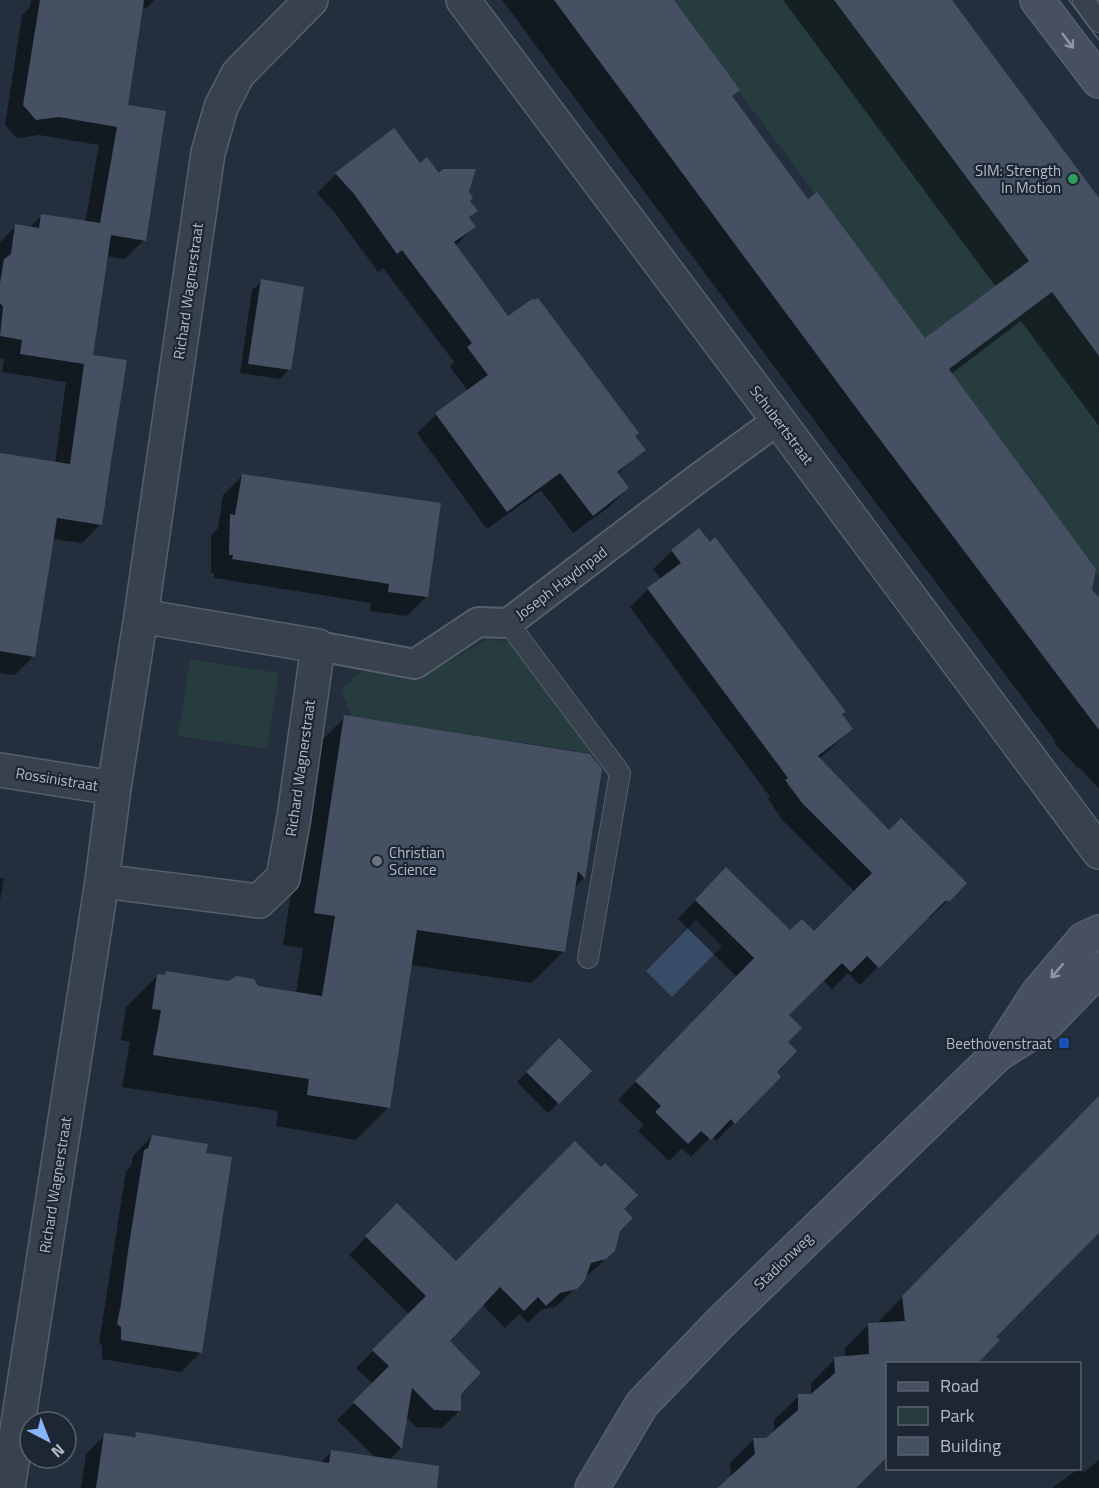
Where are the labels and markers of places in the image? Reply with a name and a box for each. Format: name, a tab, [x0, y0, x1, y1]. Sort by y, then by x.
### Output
place label: SIM: Strength In Motion	[975, 159, 1061, 199]
marker: SIM: Strength In Motion	[1066, 172, 1080, 186]
place label: Christian Science	[389, 841, 445, 881]
marker: Christian Science	[370, 854, 384, 868]
place label: Beethovenstraat	[946, 1032, 1053, 1055]
marker: Beethovenstraat	[1057, 1036, 1071, 1050]

